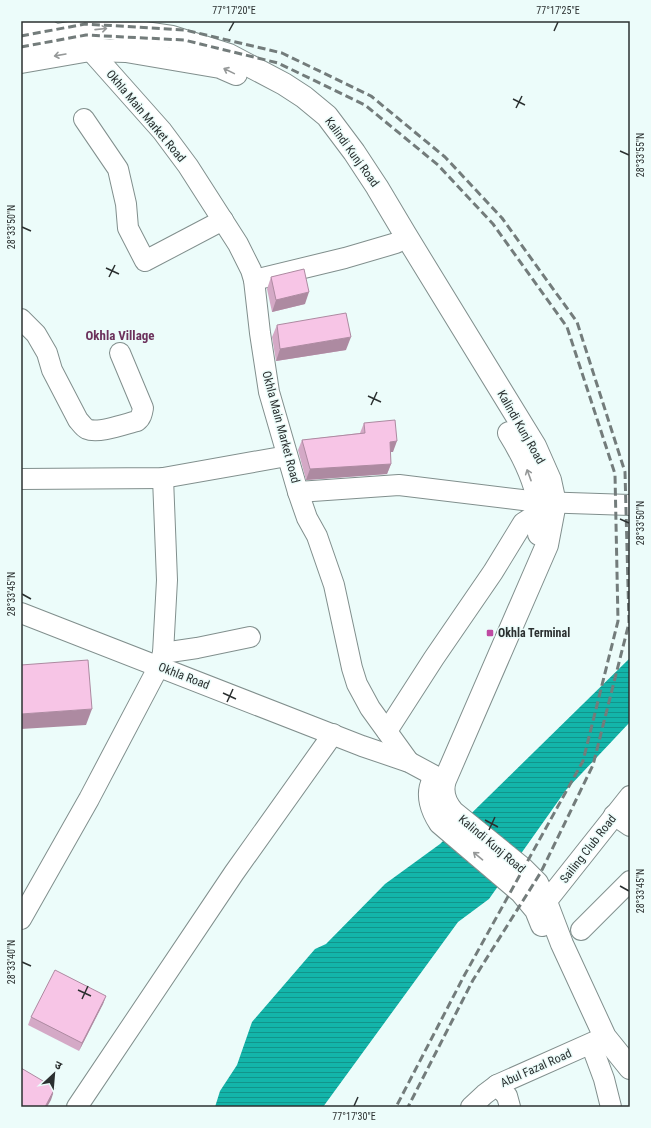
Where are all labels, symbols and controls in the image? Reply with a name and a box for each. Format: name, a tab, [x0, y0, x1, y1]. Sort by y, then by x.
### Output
text: 77°17'20"E	[212, 5, 256, 16]
text: 77°17'25"E	[536, 5, 580, 16]
one-way arrow	[94, 26, 107, 33]
one-way arrow	[54, 52, 67, 60]
street label: Okhla Main Market Road	[103, 67, 189, 165]
one-way arrow	[223, 67, 235, 74]
street label: Kalindi Kunj Road	[322, 114, 382, 190]
text: 28°33'55"N	[635, 133, 646, 177]
text: 28°33'50"N	[6, 205, 17, 249]
district label: Okhla Village	[85, 328, 155, 343]
street label: Okhla Main Market Road	[259, 369, 303, 485]
street label: Kalindi Kunj Road	[494, 388, 548, 466]
one-way arrow	[525, 469, 533, 481]
text: 28°33'50"N	[635, 501, 646, 545]
text: 28°33'45"N	[6, 572, 17, 616]
place label: Okhla Terminal	[498, 626, 570, 640]
marker: Okhla Terminal	[485, 628, 495, 638]
street label: Okhla Road	[156, 660, 212, 692]
street label: Kalindi Kunj Road	[456, 812, 528, 876]
street label: Sailing Club Road	[557, 812, 619, 886]
one-way arrow	[473, 851, 484, 860]
text: 28°33'45"N	[635, 869, 646, 913]
text: 28°33'40"N	[6, 940, 17, 984]
street label: Abul Fazal Road	[498, 1046, 574, 1090]
north arrow	[34, 1054, 74, 1094]
text: उ	[52, 1058, 64, 1073]
text: 77°17'30"E	[332, 1111, 376, 1122]

